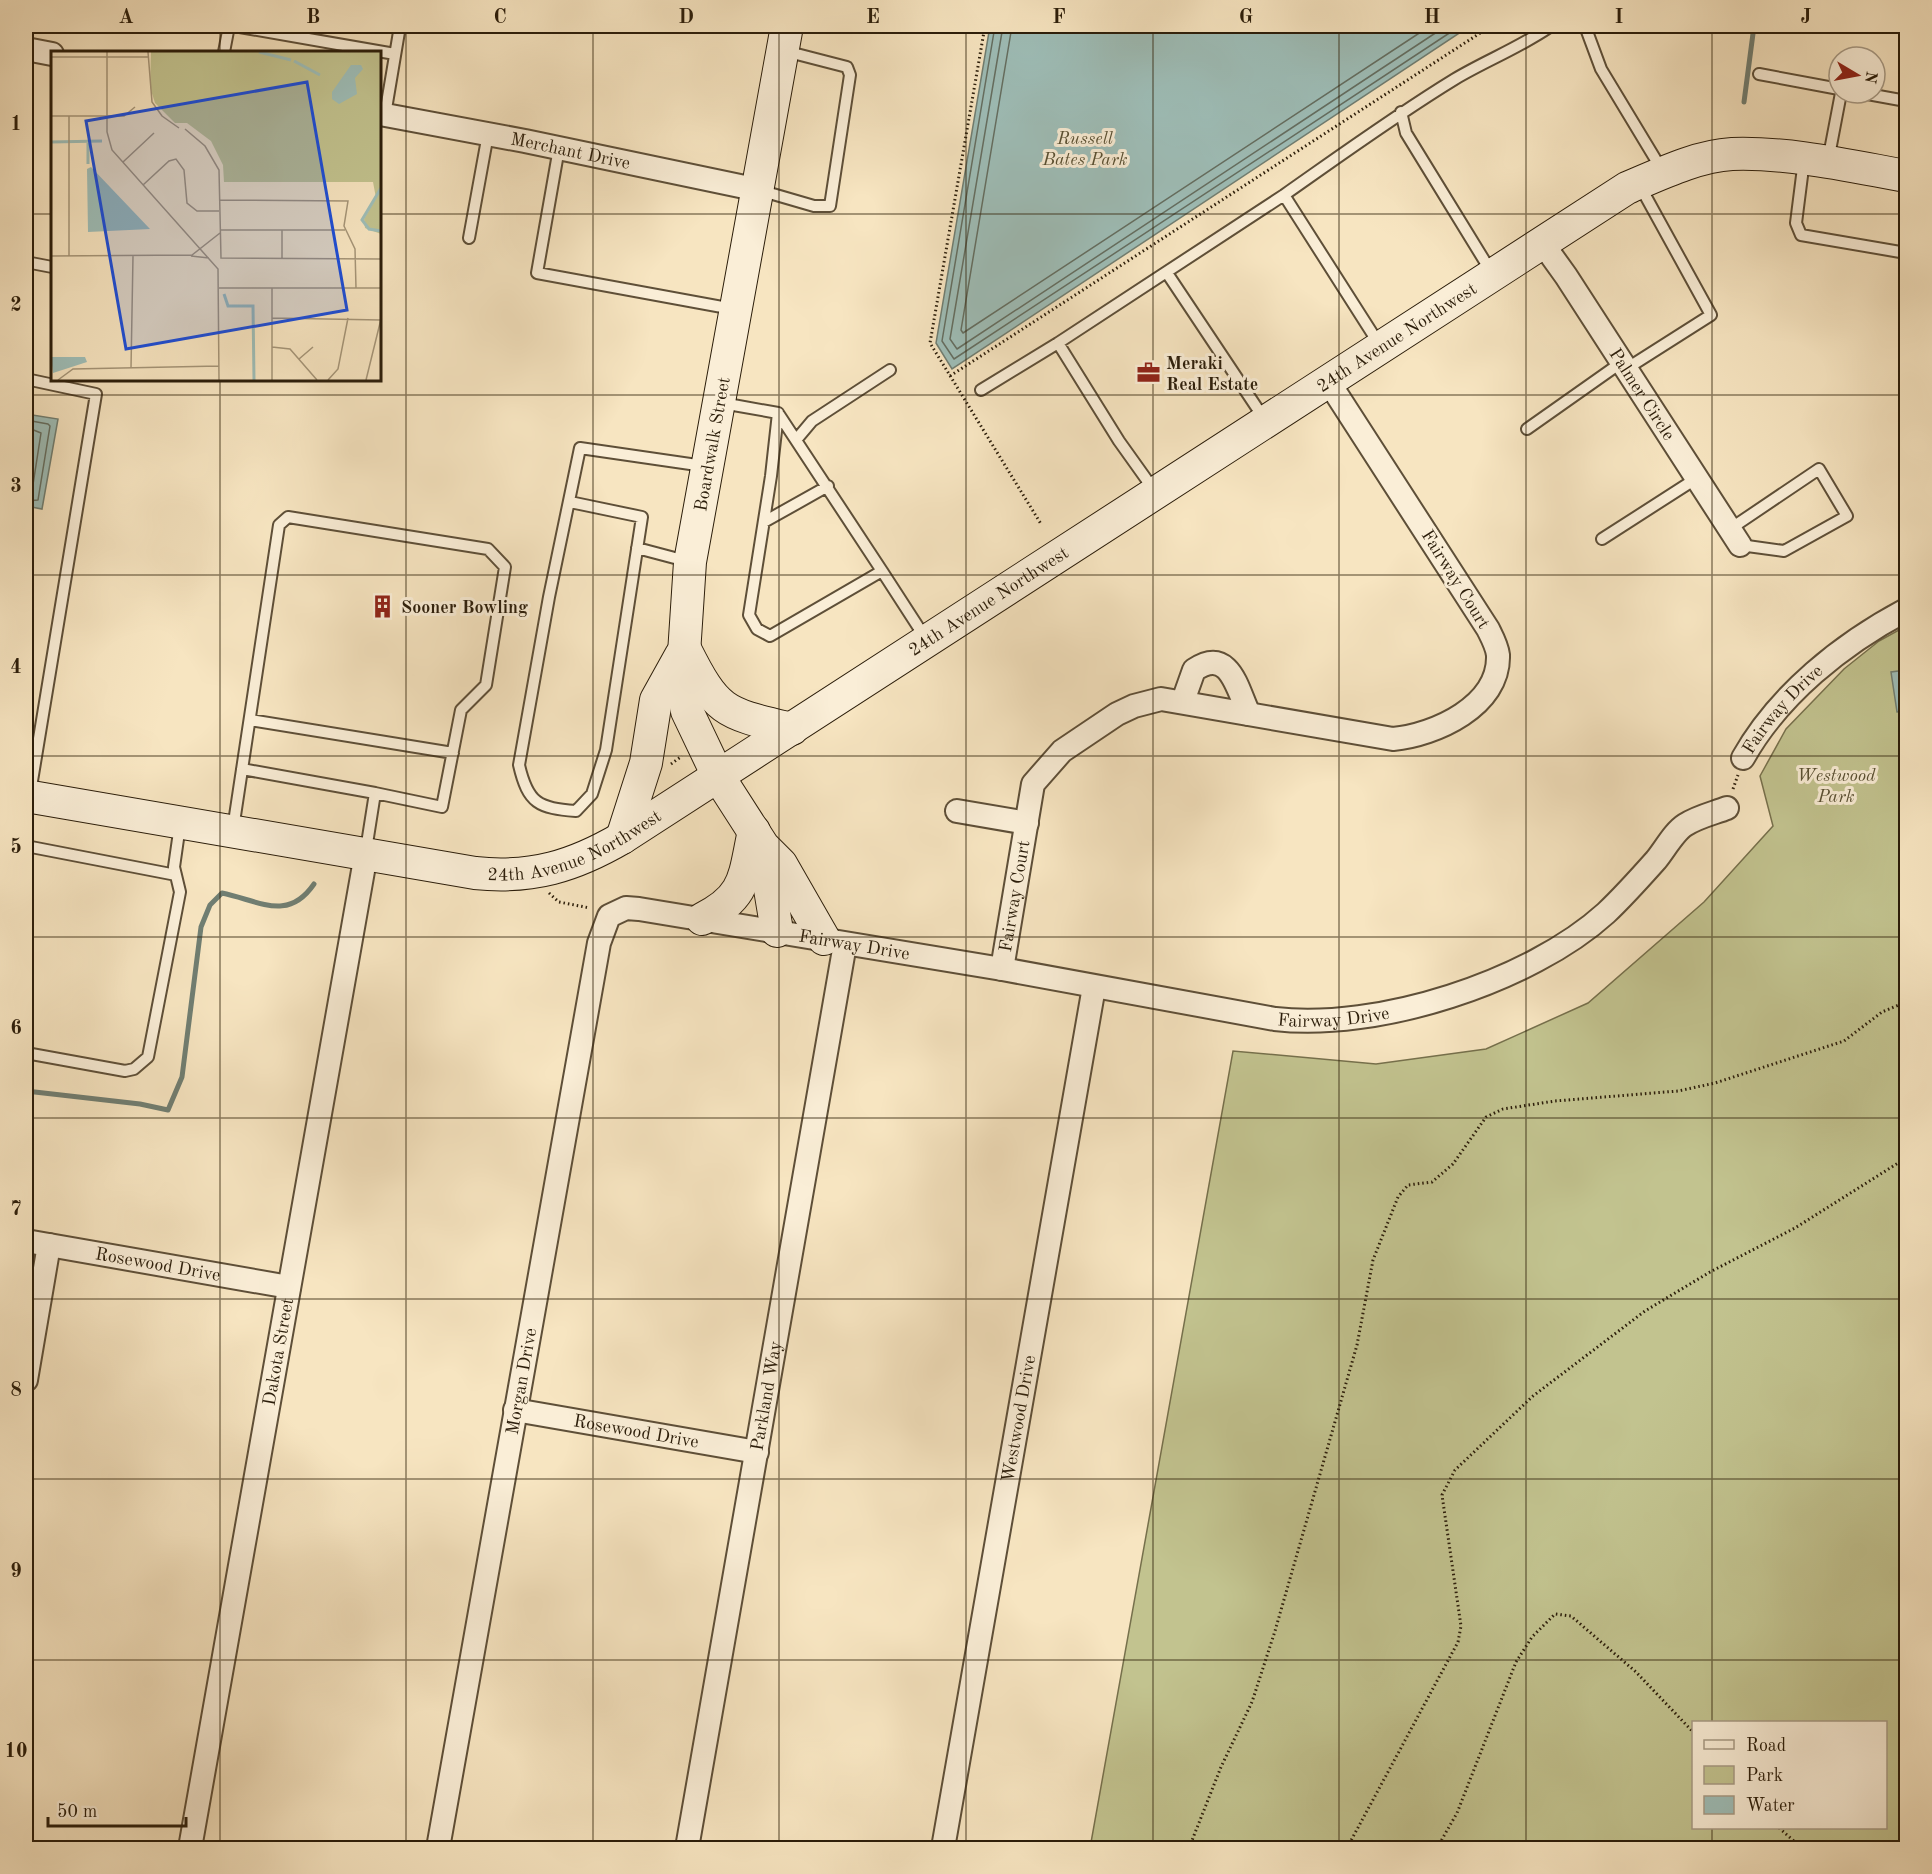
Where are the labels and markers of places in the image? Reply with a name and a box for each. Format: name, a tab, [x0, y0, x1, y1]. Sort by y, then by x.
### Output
place label: Meraki Real Estate	[1166, 355, 1258, 394]
office icon: Meraki Real Estate	[1135, 360, 1161, 386]
building icon: Sooner Bowling	[370, 594, 396, 620]
place label: Sooner Bowling	[401, 599, 528, 617]

